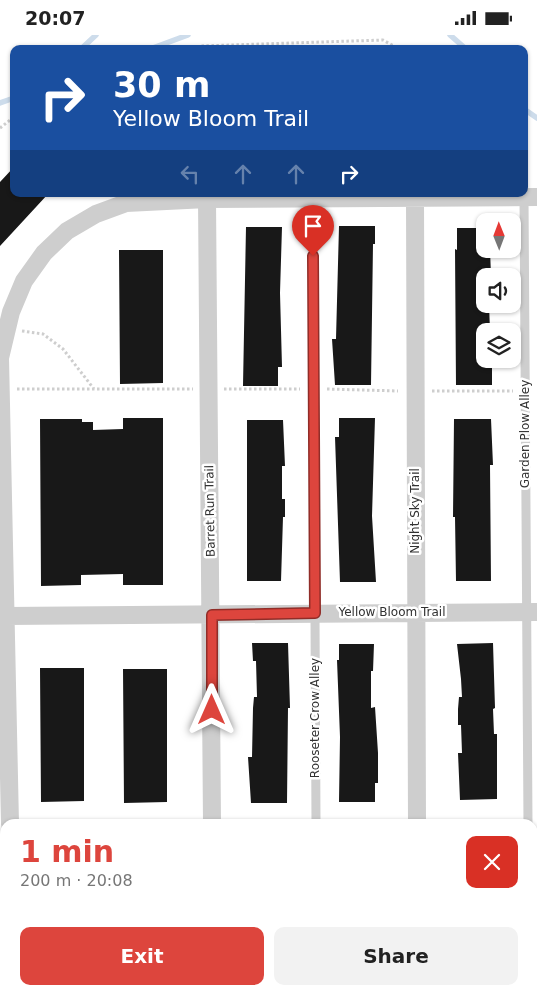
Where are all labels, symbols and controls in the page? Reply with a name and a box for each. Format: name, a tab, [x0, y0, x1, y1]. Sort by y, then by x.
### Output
text: 20:07	[25, 7, 85, 29]
icon: right	[30, 65, 95, 130]
text: 30 m	[113, 65, 210, 105]
text: Yellow Bloom Trail	[113, 106, 309, 131]
icon: left	[176, 160, 204, 188]
icon: ahead	[229, 160, 257, 188]
icon: ahead	[282, 160, 310, 188]
icon: right	[335, 160, 363, 188]
pin	[292, 205, 334, 256]
icon: arrive	[299, 212, 327, 240]
north arrow	[476, 213, 521, 257]
map controls	[476, 213, 521, 368]
button: sound	[476, 268, 521, 313]
button: layers	[476, 323, 521, 368]
street label: Garden Plow Alley	[518, 380, 532, 488]
street label: Barret Run Trail	[202, 465, 218, 557]
street label: Night Sky Trail	[408, 468, 422, 554]
street label: Yellow Bloom Trail	[337, 605, 446, 619]
street label: Rooseter Crow Alley	[308, 658, 322, 778]
position arrow	[185, 683, 237, 735]
text: 1 min	[20, 834, 114, 869]
button: close	[466, 836, 518, 888]
text: 200 m · 20:08	[20, 871, 133, 890]
button: Exit	[20, 927, 264, 985]
button: Share	[274, 927, 518, 985]

